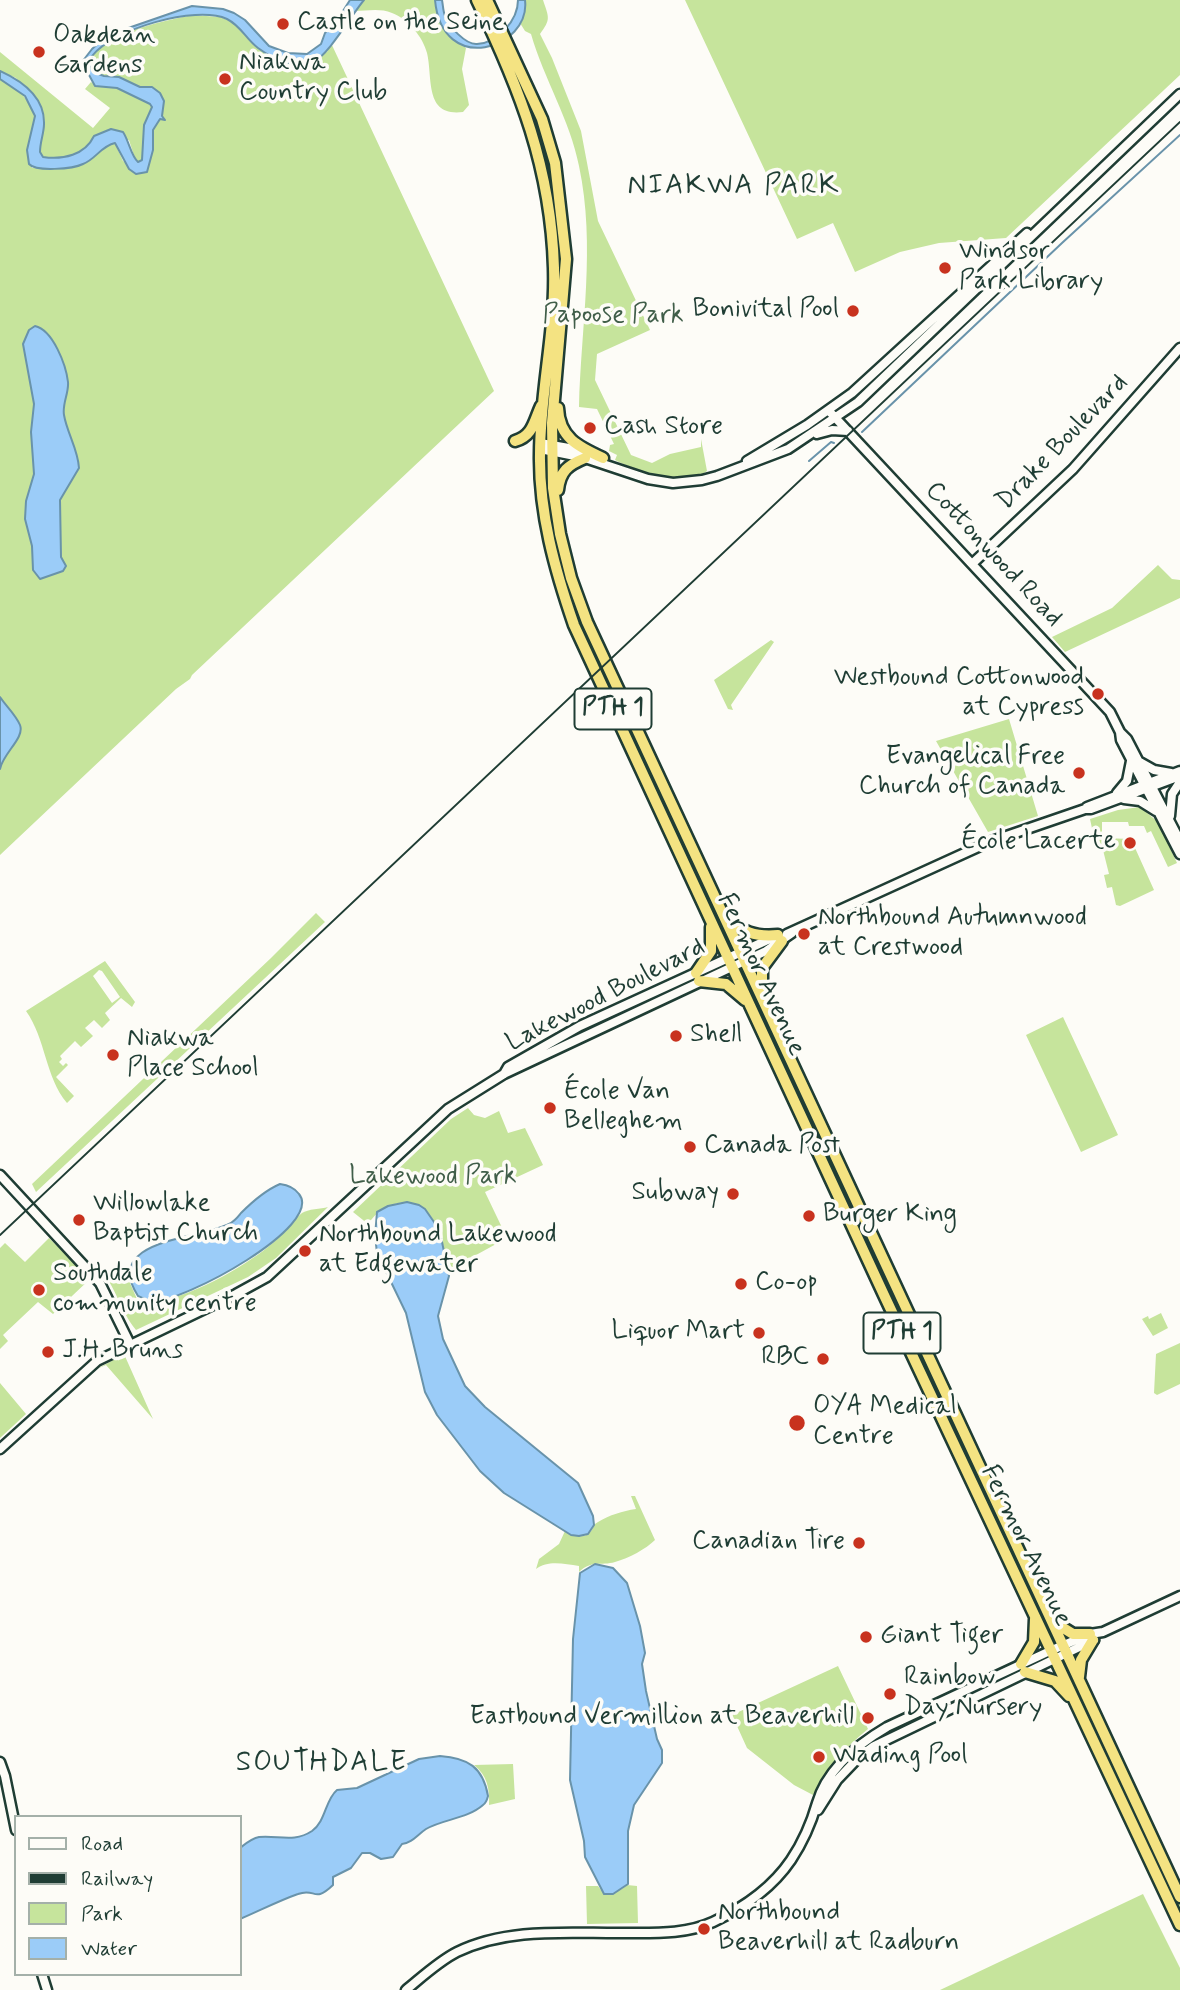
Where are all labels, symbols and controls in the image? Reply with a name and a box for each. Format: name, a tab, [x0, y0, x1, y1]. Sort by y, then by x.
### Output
place label: Castle on the Seine	[297, 8, 504, 40]
marker: Castle on the Seine	[275, 16, 291, 32]
place label: Oakdean Gardens	[53, 21, 155, 82]
marker: Oakdean Gardens	[31, 44, 47, 60]
place label: Niakwa Country Club	[239, 48, 387, 110]
marker: Niakwa Country Club	[217, 71, 233, 87]
district label: NIAKWA PARK	[633, 170, 835, 204]
place label: Windsor Park Library	[959, 237, 1103, 298]
marker: Windsor Park Library	[937, 260, 953, 276]
place label: Bonivital Pool	[693, 295, 839, 327]
park label: Papoose Park	[542, 301, 684, 333]
marker: Bonivital Pool	[845, 303, 861, 319]
street label: Drake Boulevard	[990, 369, 1136, 517]
place label: Cash Store	[604, 412, 723, 444]
marker: Cash Store	[582, 420, 598, 436]
street label: Cottonwood Road	[918, 476, 1068, 634]
place label: Westbound Cottonwood at Cypress	[834, 663, 1084, 724]
marker: Westbound Cottonwood at Cypress	[1090, 686, 1106, 702]
road number: PTH 1	[574, 688, 652, 730]
place label: Evangelical Free Church of Canada	[859, 742, 1065, 804]
marker: Evangelical Free Church of Canada	[1071, 765, 1087, 781]
place label: École Lacerte	[961, 827, 1116, 859]
marker: École Lacerte	[1122, 835, 1138, 851]
street label: Fermor Avenue	[709, 889, 811, 1061]
place label: Northbound Autumnwood at Crestwood	[818, 903, 1087, 964]
marker: Northbound Autumnwood at Crestwood	[796, 926, 812, 942]
street label: Lakewood Boulevard	[501, 932, 711, 1060]
place label: Shell	[690, 1020, 742, 1052]
place label: Niakwa Place School	[127, 1024, 259, 1086]
marker: Shell	[668, 1028, 684, 1044]
marker: Niakwa Place School	[105, 1047, 121, 1063]
place label: École Van Belleghem	[564, 1077, 683, 1138]
marker: École Van Belleghem	[542, 1100, 558, 1116]
place label: Canada Post	[704, 1131, 840, 1163]
marker: Canada Post	[682, 1139, 698, 1155]
park label: Lakewood Park	[349, 1162, 517, 1194]
place label: Subway	[631, 1178, 719, 1210]
marker: Subway	[725, 1186, 741, 1202]
place label: Willowlake Baptist Church	[93, 1189, 258, 1250]
place label: Burger King	[823, 1200, 957, 1232]
marker: Burger King	[801, 1208, 817, 1224]
marker: Willowlake Baptist Church	[71, 1212, 87, 1228]
place label: Northbound Lakewood at Edgewater	[319, 1220, 557, 1282]
marker: Northbound Lakewood at Edgewater	[297, 1243, 313, 1259]
place label: Southdale community centre	[53, 1259, 257, 1320]
place label: Co-op	[755, 1268, 818, 1300]
marker: Co-op	[733, 1276, 749, 1292]
marker: Southdale community centre	[31, 1282, 47, 1298]
road number: PTH 1	[864, 1312, 940, 1353]
place label: Liquor Mart	[612, 1317, 745, 1349]
marker: Liquor Mart	[751, 1325, 767, 1341]
place label: J.H. Bruns	[62, 1336, 183, 1368]
place label: RBC	[761, 1343, 809, 1375]
marker: J.H. Bruns	[40, 1344, 56, 1360]
marker: RBC	[815, 1351, 831, 1367]
place label: OYA Medical Centre	[813, 1392, 957, 1454]
marker: OYA Medical Centre	[787, 1413, 807, 1433]
street label: Fermor Avenue	[973, 1460, 1077, 1632]
place label: Canadian Tire	[692, 1527, 845, 1559]
marker: Canadian Tire	[851, 1535, 867, 1551]
place label: Giant Tiger	[880, 1621, 1003, 1653]
marker: Giant Tiger	[858, 1629, 874, 1645]
place label: Rainbow Day Nursery	[904, 1663, 1042, 1724]
marker: Rainbow Day Nursery	[882, 1686, 898, 1702]
place label: Eastbound Vermillion at Beaverhill	[470, 1702, 854, 1734]
marker: Eastbound Vermillion at Beaverhill	[860, 1710, 876, 1726]
place label: Wading Pool	[833, 1741, 968, 1773]
district label: SOUTHDALE	[237, 1747, 407, 1781]
marker: Wading Pool	[811, 1749, 827, 1765]
legend	[14, 1815, 242, 1976]
text: Road	[81, 1830, 123, 1858]
text: Railway	[81, 1865, 153, 1893]
place label: Northbound Beaverhill at Radburn	[718, 1898, 959, 1960]
text: Park	[81, 1900, 123, 1928]
marker: Northbound Beaverhill at Radburn	[696, 1921, 712, 1937]
text: Water	[81, 1935, 137, 1963]

